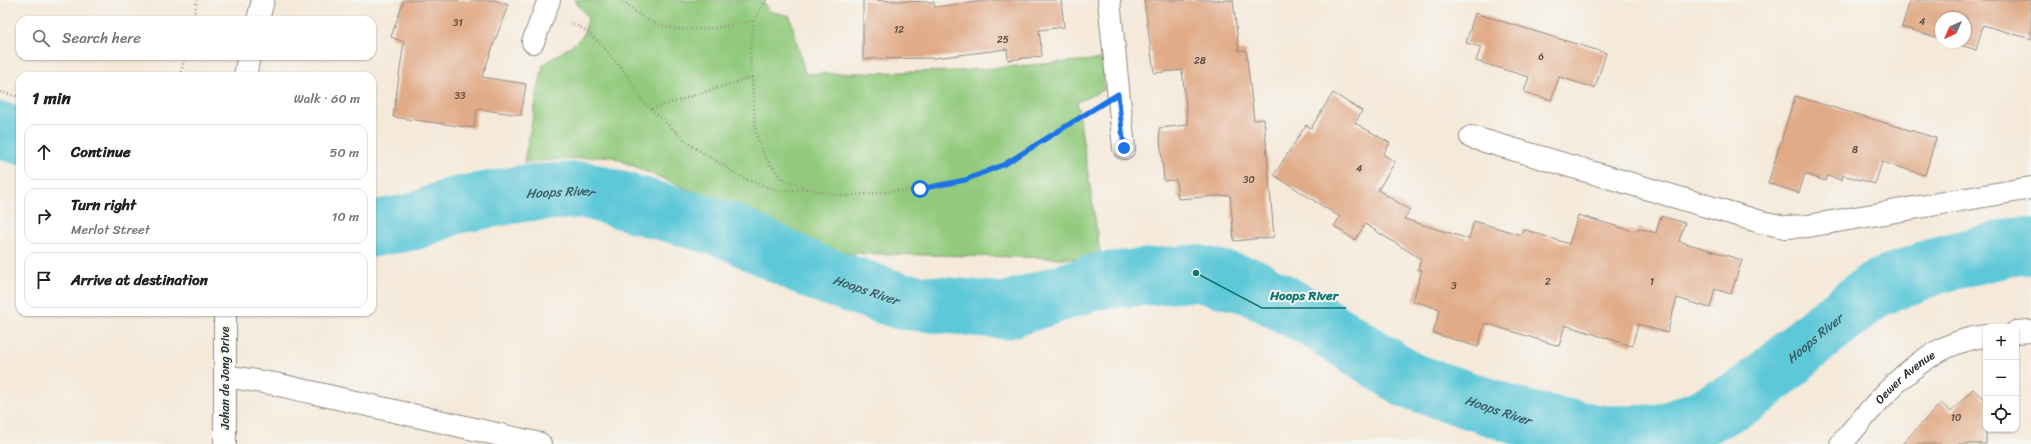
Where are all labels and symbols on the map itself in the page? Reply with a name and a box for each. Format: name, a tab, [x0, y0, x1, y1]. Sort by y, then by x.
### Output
north arrow	[1935, 12, 1971, 48]
house number: 4	[1919, 13, 1925, 31]
house number: 31	[453, 14, 463, 32]
house number: 12	[894, 21, 904, 39]
house number: 25	[997, 31, 1009, 49]
house number: 6	[1538, 48, 1544, 66]
house number: 28	[1194, 52, 1206, 70]
house number: 33	[455, 87, 466, 105]
route end	[1115, 139, 1133, 157]
house number: 8	[1852, 141, 1858, 159]
house number: 4	[1356, 160, 1362, 178]
house number: 30	[1243, 171, 1255, 189]
water label: Hoops River	[525, 178, 600, 204]
route start	[911, 180, 929, 198]
water label: Hoops River	[830, 268, 905, 312]
house number: 2	[1545, 273, 1551, 291]
house number: 1	[1650, 273, 1654, 291]
house number: 3	[1451, 277, 1457, 295]
callout: Hoops River	[1262, 283, 1346, 308]
text: Hoops River	[1269, 284, 1340, 307]
water label: Hoops River	[1781, 306, 1850, 369]
street label: Johan de Jong Drive	[214, 326, 236, 431]
street label: Oewer Avenue	[1869, 344, 1940, 409]
water label: Hoops River	[1462, 388, 1537, 432]
house number: 10	[1951, 409, 1961, 427]

